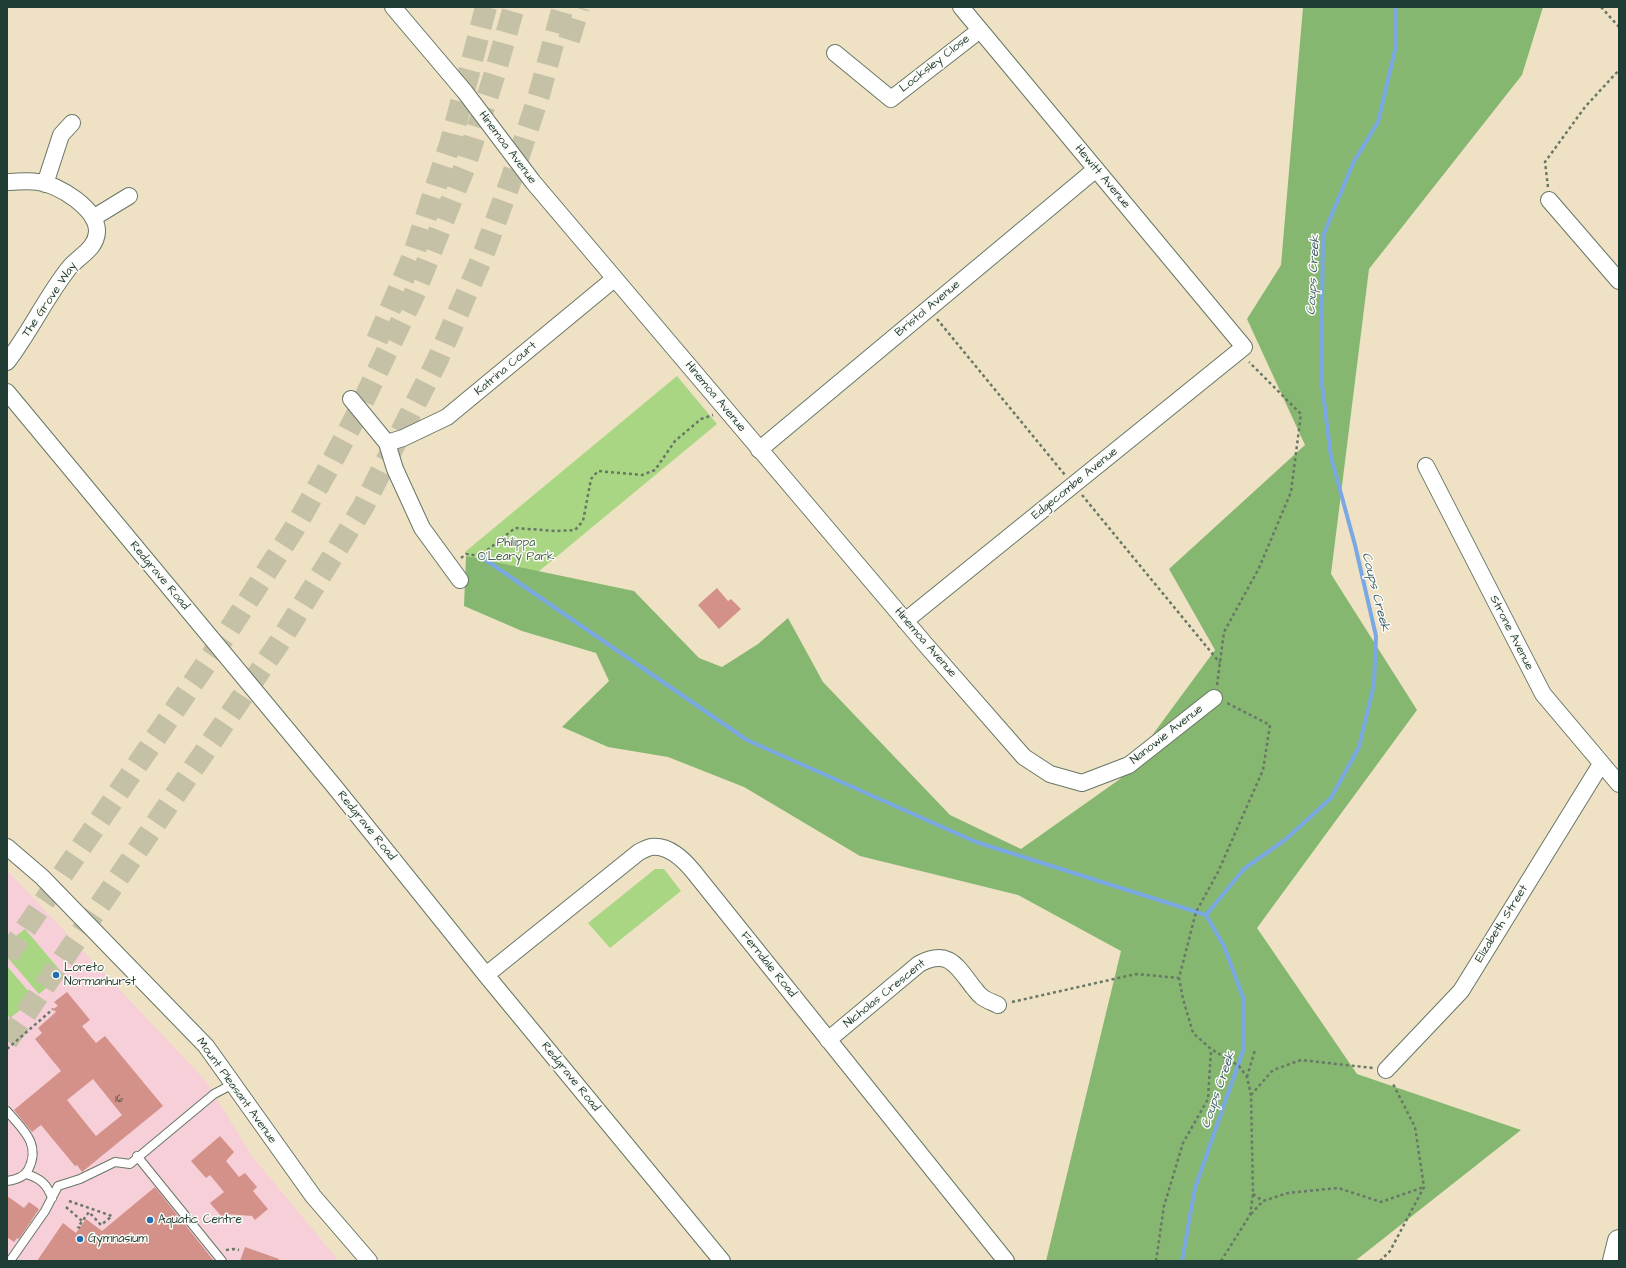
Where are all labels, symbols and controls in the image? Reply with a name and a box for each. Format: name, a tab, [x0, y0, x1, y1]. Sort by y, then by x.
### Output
street label: Locksley Close	[897, 32, 973, 96]
street label: Hinemoa Avenue	[475, 109, 539, 187]
street label: Hewitt Avenue	[1071, 142, 1133, 212]
water label: Coups Creek	[1304, 234, 1324, 316]
street label: The Grove Way	[19, 260, 81, 340]
street label: Bristol Avenue	[893, 278, 963, 340]
street label: Katrina Court	[472, 339, 540, 399]
street label: Hinemoa Avenue	[681, 359, 749, 435]
street label: Edgecombe Avenue	[1029, 445, 1121, 523]
park label: Philippa O'Leary Park	[478, 536, 554, 564]
street label: Redgrave Road	[126, 539, 192, 613]
water label: Coups Creek	[1358, 551, 1392, 633]
street label: Strone Avenue	[1486, 593, 1536, 673]
street label: Hinemoa Avenue	[891, 605, 959, 681]
street label: Nanowie Avenue	[1128, 702, 1206, 768]
street label: Redgrave Road	[334, 788, 398, 864]
street label: Elizabeth Street	[1472, 883, 1532, 965]
street label: Ferndale Road	[737, 929, 799, 1001]
street label: Nicholas Crescent	[841, 957, 929, 1031]
place label: Loreto Normanhurst	[64, 961, 136, 989]
marker: Loreto Normanhurst	[51, 970, 61, 980]
street label: Mount Pleasant Avenue	[193, 1035, 279, 1147]
street label: Redgrave Road	[538, 1039, 602, 1115]
water label: Coups Creek	[1199, 1049, 1239, 1131]
house number: 16	[115, 1094, 123, 1106]
place label: Aquatic Centre	[158, 1213, 242, 1227]
marker: Aquatic Centre	[145, 1215, 155, 1225]
place label: Gymnasium	[88, 1232, 148, 1246]
marker: Gymnasium	[75, 1234, 85, 1244]

